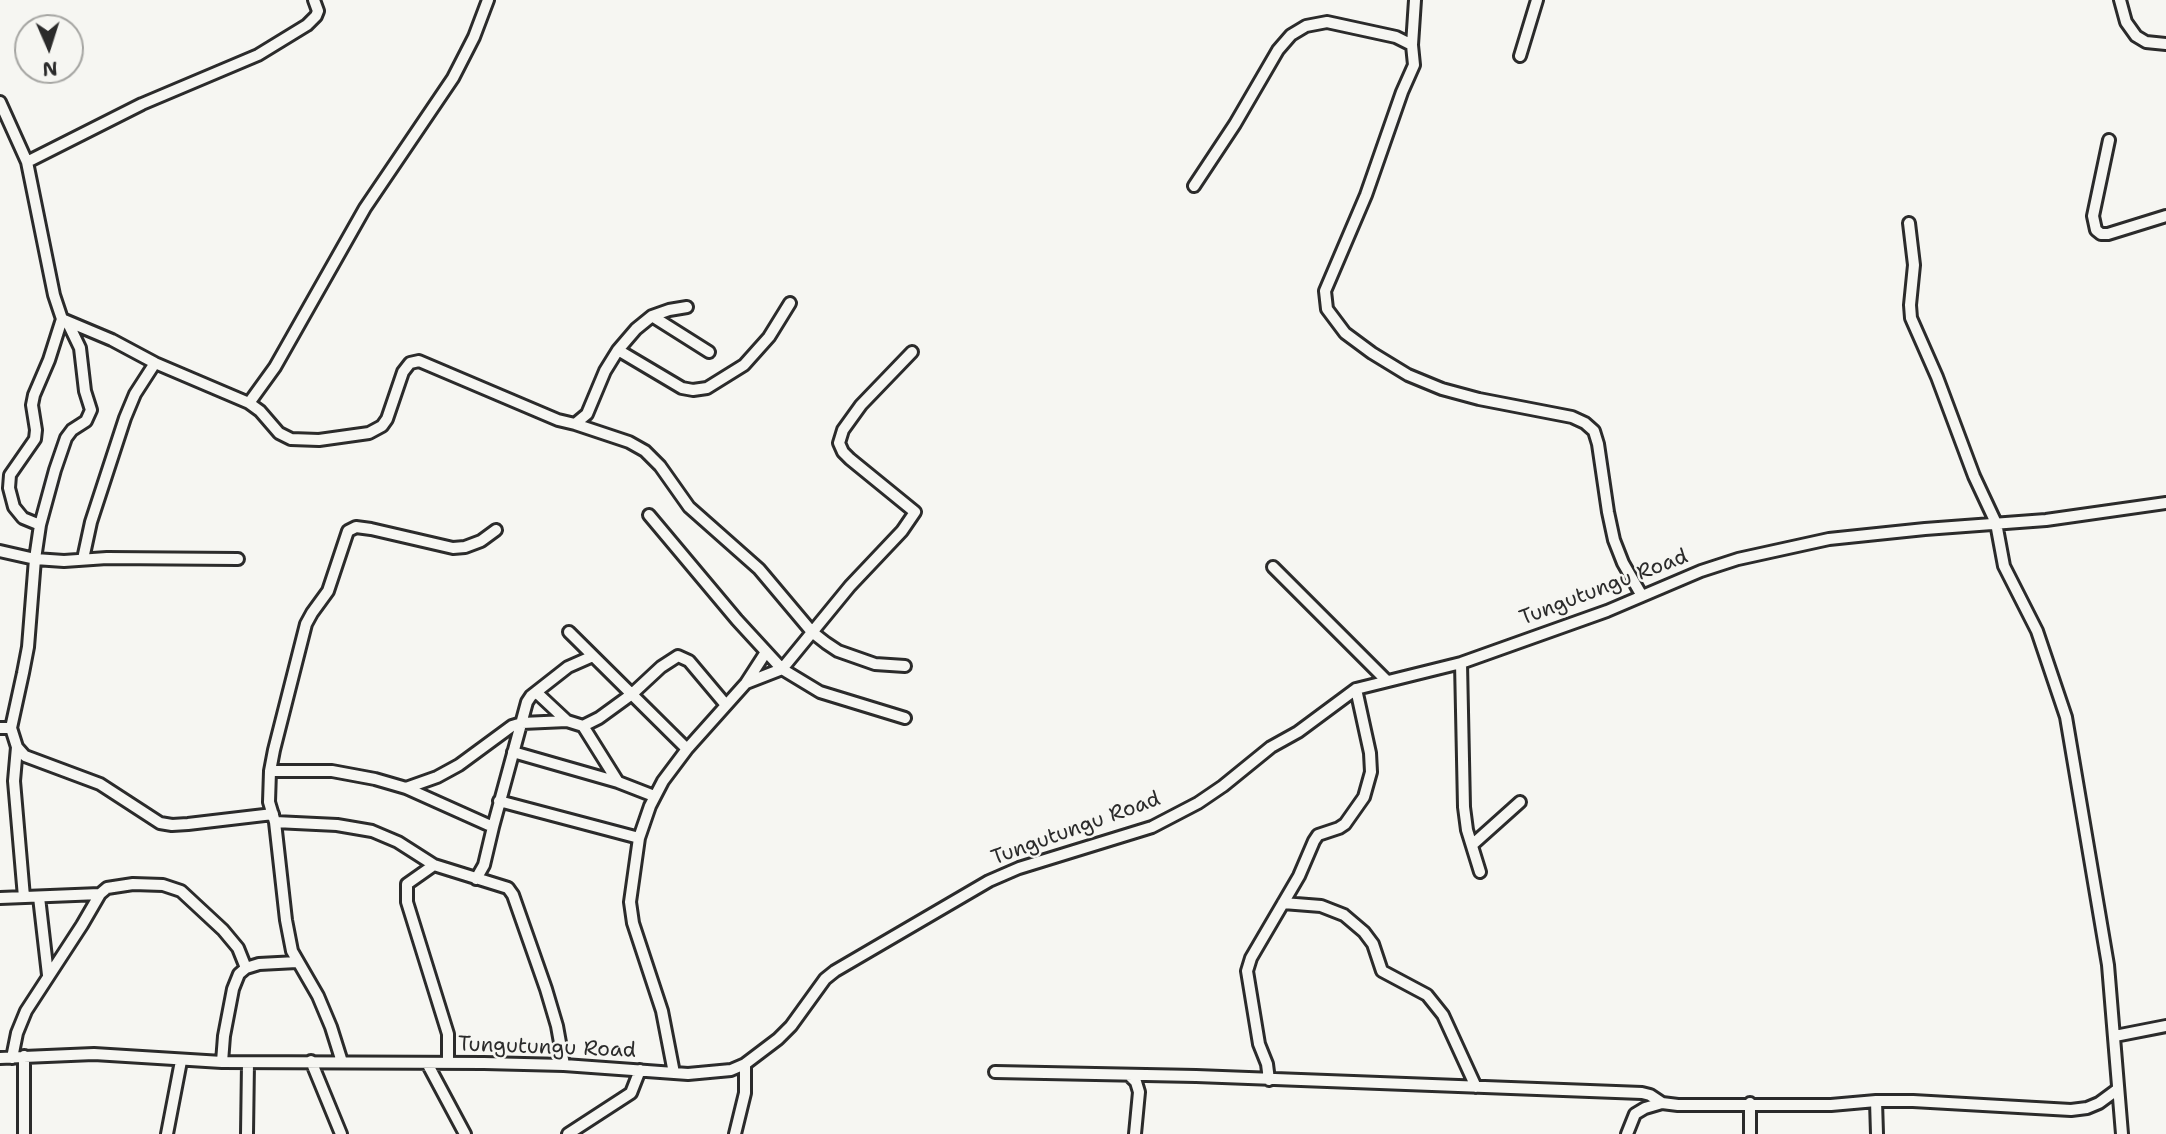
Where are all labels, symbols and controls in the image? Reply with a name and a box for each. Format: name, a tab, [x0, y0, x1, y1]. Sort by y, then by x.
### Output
north arrow	[14, 14, 84, 84]
text: N	[42, 56, 58, 81]
street label: Tungutungu Road	[1516, 544, 1692, 632]
street label: Tungutungu Road	[988, 787, 1164, 871]
street label: Tungutungu Road	[458, 1032, 636, 1064]

